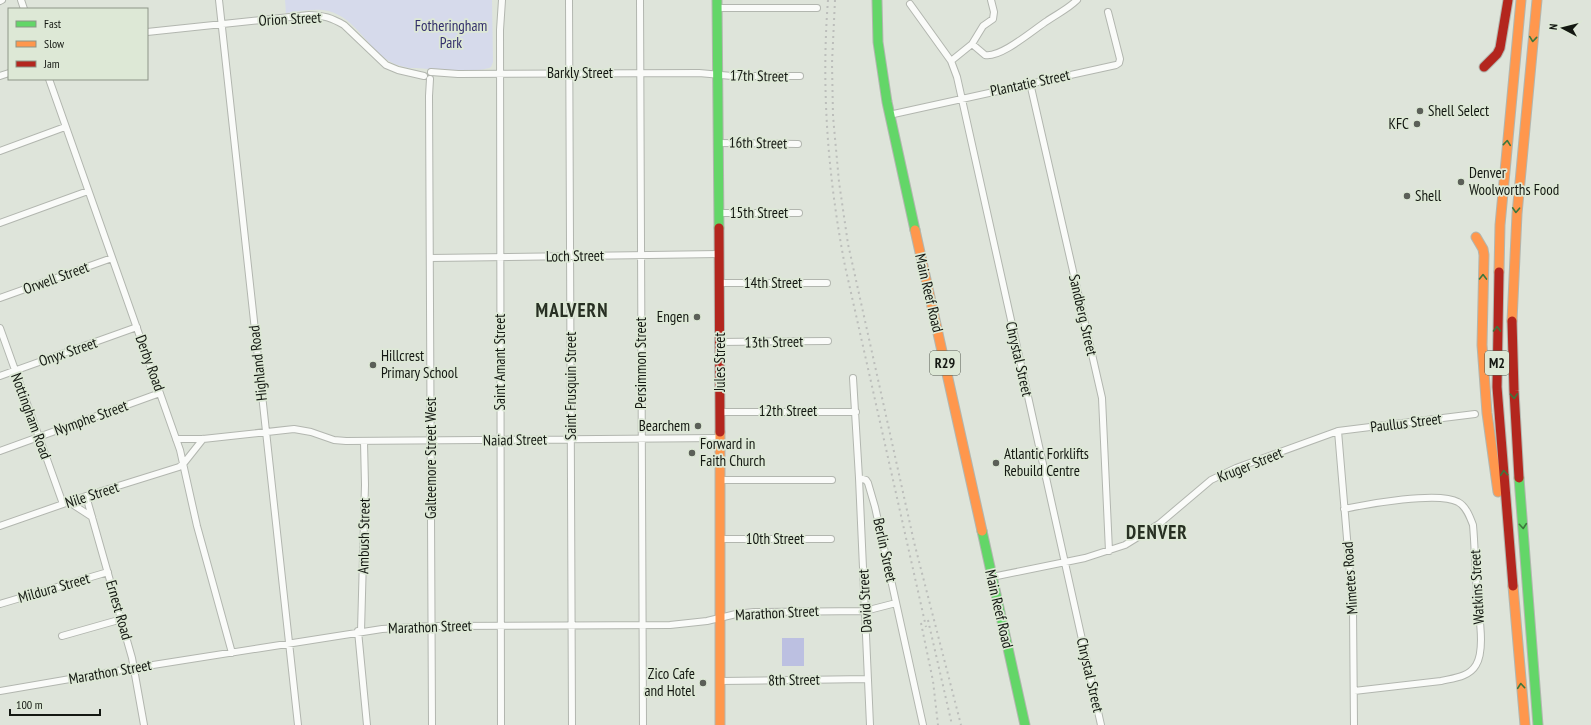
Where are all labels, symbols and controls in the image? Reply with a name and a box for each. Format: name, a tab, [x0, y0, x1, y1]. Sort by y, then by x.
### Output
street label: Orion Street	[258, 7, 322, 30]
legend	[8, 8, 148, 80]
north arrow	[1543, 8, 1583, 48]
text: Fast	[44, 16, 62, 31]
park label: Fotheringham Park	[415, 16, 487, 52]
text: N	[1546, 23, 1560, 31]
text: Slow	[44, 36, 65, 51]
one-way arrow	[1529, 36, 1538, 42]
text: Jam	[43, 56, 60, 71]
street label: Barkly Street	[547, 63, 613, 82]
street label: 17th Street	[730, 65, 788, 86]
street label: Plantatie Street	[988, 65, 1071, 100]
place label: Shell Select	[1428, 101, 1489, 120]
marker: Shell Select	[1415, 106, 1425, 116]
place label: KFC	[1389, 114, 1409, 133]
marker: KFC	[1412, 119, 1422, 129]
street label: 16th Street	[729, 132, 787, 153]
one-way arrow	[1503, 140, 1512, 147]
place label: Denver Woolworths Food	[1469, 163, 1559, 199]
marker: Denver Woolworths Food	[1456, 177, 1466, 187]
place label: Shell	[1415, 186, 1442, 205]
marker: Shell	[1402, 191, 1412, 201]
street label: 15th Street	[730, 203, 788, 222]
one-way arrow	[1512, 207, 1521, 213]
street label: Loch Street	[546, 245, 604, 266]
street label: Main Reef Road	[911, 252, 948, 334]
street label: Orwell Street	[20, 257, 91, 298]
street label: Sandberg Street	[1065, 272, 1102, 357]
street label: 14th Street	[744, 273, 802, 292]
one-way arrow	[1479, 274, 1488, 280]
district label: MALVERN	[536, 298, 608, 322]
place label: Engen	[657, 307, 689, 326]
marker: Engen	[692, 312, 702, 322]
street label: Saint Amant Street	[490, 314, 509, 410]
street label: Persimmon Street	[631, 317, 650, 409]
street label: Chrystal Street	[1002, 320, 1037, 398]
street label: Highland Road	[244, 324, 271, 402]
one-way arrow	[1493, 326, 1501, 332]
street label: 13th Street	[745, 331, 803, 352]
street label: Derby Road	[132, 332, 169, 394]
street label: Saint Frusquin Street	[561, 332, 580, 440]
street label: Jules Street	[710, 332, 729, 393]
street label: Onyx Street	[36, 333, 99, 370]
place label: Hillcrest Primary School	[381, 346, 458, 382]
road number: R29	[930, 351, 960, 375]
road number: M2	[1485, 351, 1509, 375]
marker: Hillcrest Primary School	[368, 360, 378, 370]
street label: Nottingham Road	[7, 370, 56, 461]
one-way arrow	[1509, 393, 1518, 399]
street label: Nymphe Street	[51, 395, 130, 440]
street label: Galteemore Street West	[421, 397, 440, 519]
street label: 12th Street	[759, 401, 817, 420]
street label: Paullus Street	[1369, 409, 1443, 436]
place label: Bearchem	[639, 416, 690, 435]
marker: Bearchem	[693, 421, 703, 431]
street label: Naiad Street	[483, 429, 547, 450]
place label: Forward in Faith Church	[700, 434, 765, 470]
street label: Kruger Street	[1214, 443, 1285, 486]
place label: Atlantic Forklifts Rebuild Centre	[1004, 444, 1089, 480]
marker: Forward in Faith Church	[687, 448, 697, 458]
marker: Atlantic Forklifts Rebuild Centre	[991, 458, 1001, 468]
one-way arrow	[1499, 470, 1508, 476]
street label: Nile Street	[63, 477, 121, 512]
street label: Ambush Street	[353, 498, 374, 574]
street label: Berlin Street	[869, 516, 902, 584]
district label: DENVER	[1126, 520, 1188, 544]
one-way arrow	[1519, 522, 1528, 529]
street label: 10th Street	[746, 529, 804, 548]
street label: Mimetes Road	[1337, 541, 1362, 615]
street label: Watkins Street	[1465, 549, 1488, 625]
street label: Mildura Street	[16, 568, 92, 607]
street label: Main Reef Road	[981, 568, 1018, 650]
street label: David Street	[853, 569, 876, 633]
street label: Ernest Road	[102, 578, 137, 642]
street label: Marathon Street	[735, 601, 819, 624]
street label: Marathon Street	[388, 616, 472, 637]
street label: Chrystal Street	[1073, 636, 1108, 714]
street label: Marathon Street	[67, 655, 153, 688]
place label: Zico Cafe and Hotel	[645, 664, 695, 700]
street label: 8th Street	[768, 670, 820, 689]
marker: Zico Cafe and Hotel	[698, 678, 708, 688]
one-way arrow	[1517, 683, 1526, 689]
scale bar	[10, 691, 100, 717]
text: 100 m	[16, 697, 43, 712]

